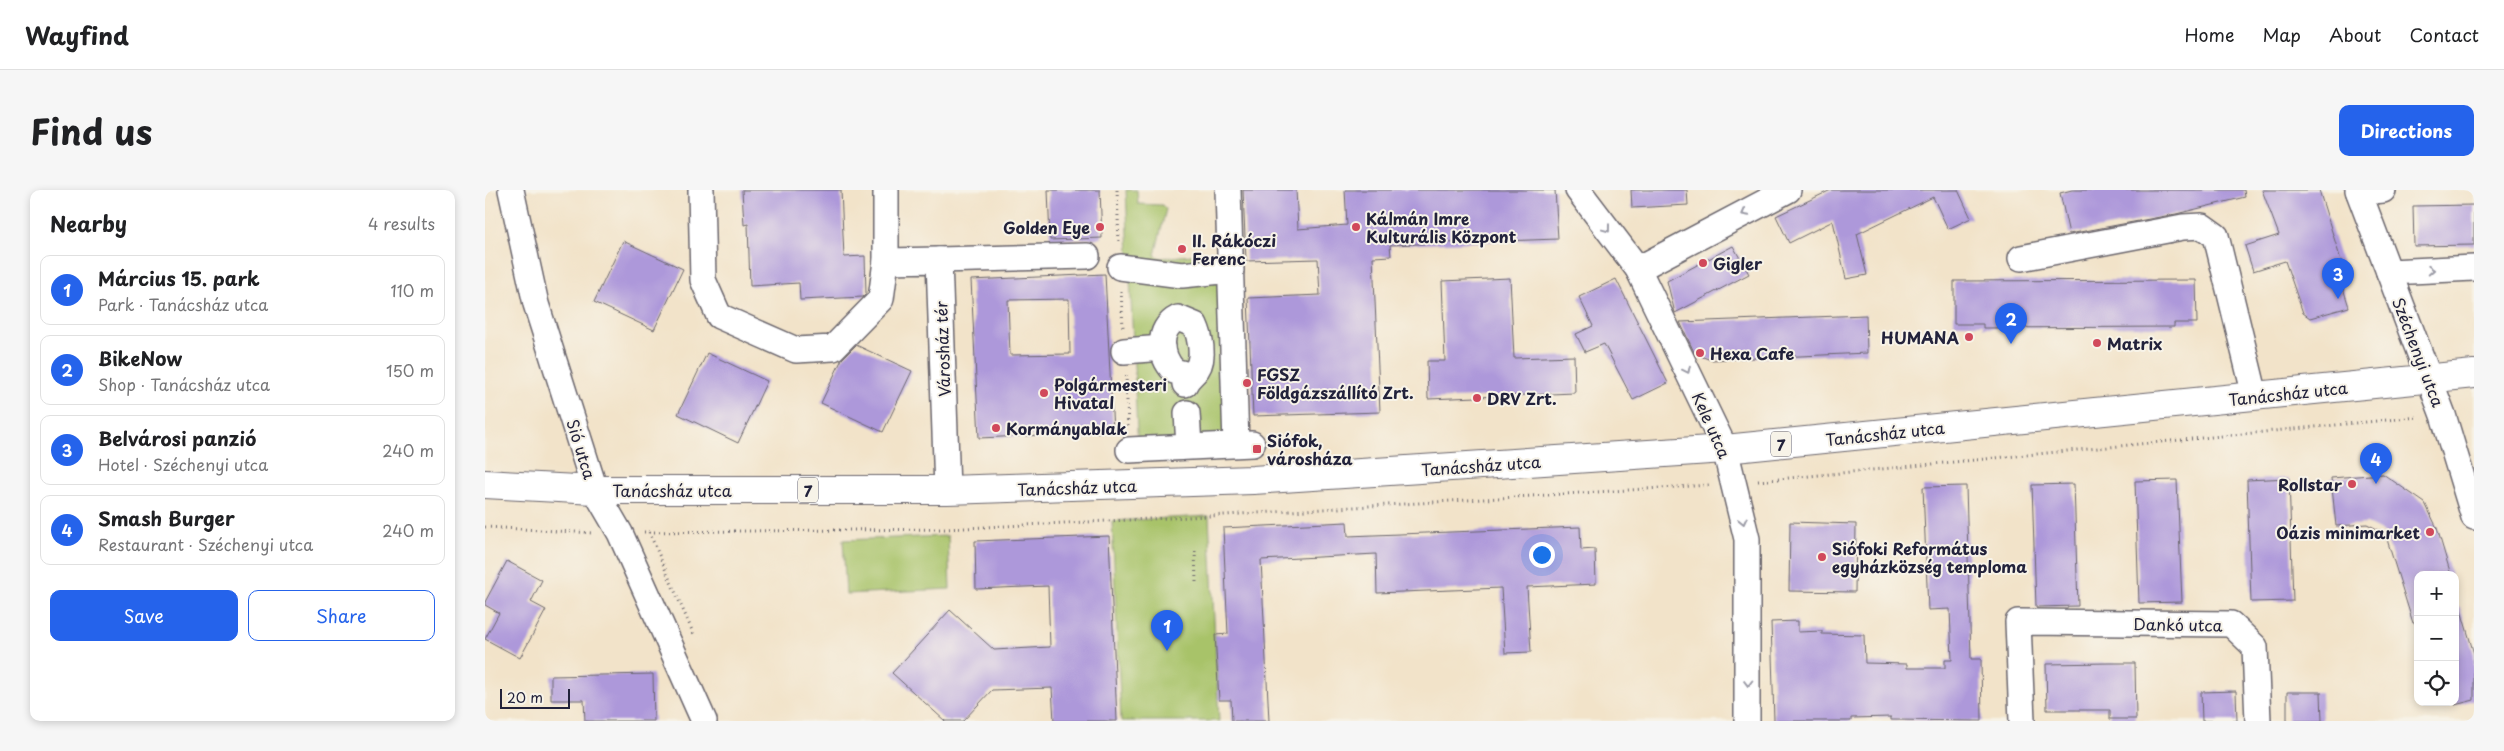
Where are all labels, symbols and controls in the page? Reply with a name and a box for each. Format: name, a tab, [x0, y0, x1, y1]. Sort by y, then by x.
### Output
text: Wayfind	[25, 17, 129, 53]
text: Home	[2184, 21, 2234, 48]
text: Map	[2262, 21, 2301, 48]
text: About	[2329, 21, 2381, 48]
text: Contact	[2409, 21, 2479, 48]
text: Find us	[30, 104, 152, 157]
button: Directions	[2339, 105, 2474, 156]
place label: Kálmán Imre Kulturális Központ	[1366, 206, 1517, 248]
text: Nearby	[50, 207, 127, 239]
one-way arrow	[1741, 207, 1750, 217]
text: 4 results	[368, 211, 435, 235]
place label: Golden Eye	[1003, 215, 1090, 239]
marker: Golden Eye	[1094, 221, 1106, 233]
marker: Kálmán Imre Kulturális Központ	[1350, 221, 1362, 233]
one-way arrow	[1602, 223, 1610, 232]
place label: II. Rákóczi Ferenc	[1192, 228, 1276, 270]
marker: II. Rákóczi Ferenc	[1176, 243, 1188, 255]
place label: Gigler	[1713, 251, 1763, 275]
marker: Gigler	[1697, 257, 1709, 269]
pin: 3	[2322, 258, 2354, 299]
text: Március 15. park	[98, 264, 260, 292]
one-way arrow	[2428, 264, 2436, 275]
text: 1	[63, 278, 71, 302]
text: 110 m	[391, 278, 434, 302]
text: Park · Tanácsház utca	[98, 292, 268, 316]
street label: Széchenyi utca	[2387, 294, 2451, 410]
street label: Városház tér	[928, 301, 956, 397]
pin: 2	[1995, 303, 2027, 344]
place label: HUMANA	[1881, 325, 1960, 349]
marker: HUMANA	[1963, 331, 1975, 343]
place label: Matrix	[2107, 331, 2162, 355]
marker: Matrix	[2091, 337, 2103, 349]
place label: Hexa Cafe	[1710, 341, 1794, 365]
text: BikeNow	[98, 344, 182, 372]
marker: Hexa Cafe	[1694, 347, 1706, 359]
text: 2	[61, 358, 73, 382]
text: 150 m	[386, 358, 434, 382]
place label: FGSZ Földgázszállító Zrt.	[1257, 362, 1414, 404]
one-way arrow	[1680, 365, 1691, 374]
text: Shop · Tanácsház utca	[98, 372, 270, 396]
place label: Polgármesteri Hivatal	[1054, 372, 1167, 414]
street label: Tanácsház utca	[2227, 375, 2349, 411]
marker: FGSZ Földgázszállító Zrt.	[1241, 377, 1253, 389]
place label: DRV Zrt.	[1487, 386, 1557, 410]
marker: Polgármesteri Hivatal	[1038, 387, 1050, 399]
street label: Kele utca	[1687, 388, 1737, 462]
marker: DRV Zrt.	[1471, 392, 1483, 404]
street label: Tanácsház utca	[1824, 415, 1946, 451]
street label: Sió utca	[561, 416, 603, 482]
place label: Kormányablak	[1006, 416, 1127, 440]
marker: Kormányablak	[990, 422, 1002, 434]
text: Belvárosi panzió	[98, 424, 256, 452]
place label: Siófok, városháza	[1267, 428, 1353, 470]
road number: 7	[1771, 432, 1791, 456]
text: 3	[62, 438, 72, 462]
text: 240 m	[382, 438, 434, 462]
marker: Siófok, városháza	[1251, 443, 1263, 455]
pin: 4	[2360, 443, 2392, 484]
street label: Tanácsház utca	[1420, 449, 1542, 481]
text: Hotel · Széchenyi utca	[98, 452, 268, 476]
place label: Rollstar	[2278, 472, 2343, 496]
street label: Tanácsház utca	[1017, 473, 1137, 501]
street label: Tanácsház utca	[612, 478, 732, 502]
road number: 7	[798, 478, 818, 502]
marker: Rollstar	[2346, 478, 2358, 490]
text: Smash Burger	[98, 504, 235, 532]
one-way arrow	[1737, 517, 1748, 526]
text: 4	[62, 518, 72, 542]
text: 240 m	[382, 518, 434, 542]
place label: Oázis minimarket	[2276, 520, 2420, 544]
marker: Oázis minimarket	[2424, 526, 2436, 538]
text: Restaurant · Széchenyi utca	[98, 532, 313, 556]
place label: Siófoki Református egyházközség temploma	[1832, 536, 2027, 578]
your location	[1529, 542, 1555, 568]
marker: Siófoki Református egyházközség temploma	[1816, 551, 1828, 563]
map controls	[2414, 571, 2459, 706]
button: +	[2414, 571, 2459, 616]
button: Save	[50, 590, 238, 641]
button: Share	[248, 590, 435, 641]
pin: 1	[1151, 610, 1183, 651]
street label: Dankó utca	[2133, 611, 2223, 637]
button: −	[2414, 616, 2459, 661]
button: locate	[2414, 661, 2459, 706]
one-way arrow	[1743, 680, 1753, 688]
scale bar	[500, 686, 570, 709]
text: 20 m	[507, 687, 543, 708]

